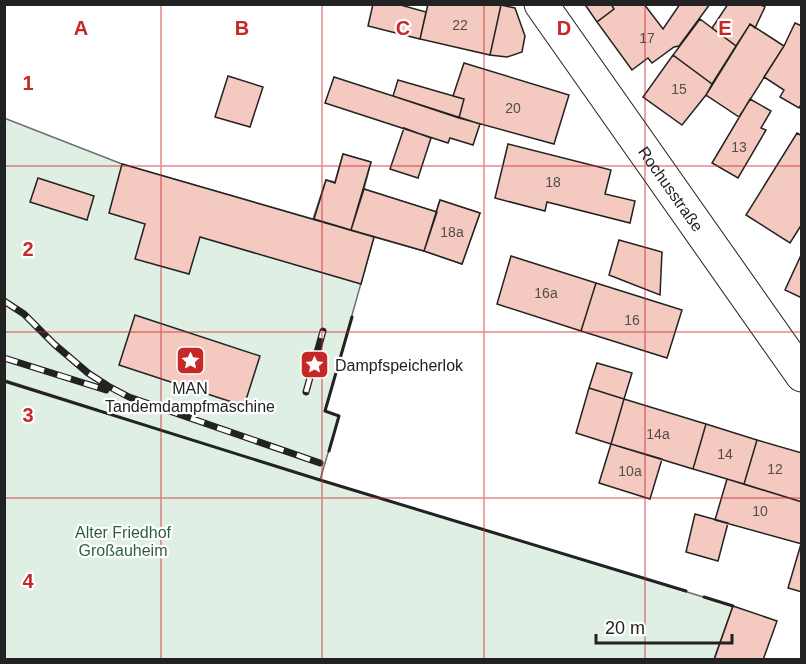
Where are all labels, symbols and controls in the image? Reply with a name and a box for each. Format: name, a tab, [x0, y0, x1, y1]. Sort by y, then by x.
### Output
text: A	[74, 17, 88, 39]
text: B	[235, 17, 249, 39]
text: C	[396, 17, 410, 39]
house number: 22	[452, 17, 468, 33]
text: D	[557, 17, 571, 39]
text: E	[718, 17, 732, 39]
house number: 17	[639, 30, 655, 46]
text: 1	[22, 72, 34, 94]
house number: 15	[671, 81, 687, 97]
house number: 20	[505, 100, 521, 116]
house number: 13	[731, 139, 747, 155]
street label: Rochusstraße	[635, 143, 706, 235]
house number: 18	[545, 174, 561, 190]
house number: 18a	[440, 224, 464, 240]
text: 2	[22, 238, 34, 260]
house number: 16a	[534, 285, 558, 301]
house number: 16	[624, 312, 640, 328]
place icon: MAN Tandemdampfmaschine	[174, 344, 206, 376]
place icon: Dampfspeicherlok	[298, 349, 330, 381]
place label: Dampfspeicherlok	[335, 357, 464, 374]
place label: MAN Tandemdampfmaschine	[105, 380, 275, 415]
text: 3	[22, 404, 34, 426]
house number: 14a	[646, 426, 670, 442]
house number: 14	[717, 446, 733, 462]
house number: 12	[767, 461, 783, 477]
house number: 10a	[618, 463, 642, 479]
house number: 10	[752, 503, 768, 519]
park label: Alter Friedhof Großauheim	[75, 524, 172, 559]
text: 4	[22, 570, 34, 592]
scale bar	[596, 607, 732, 645]
text: 20 m	[605, 618, 645, 638]

